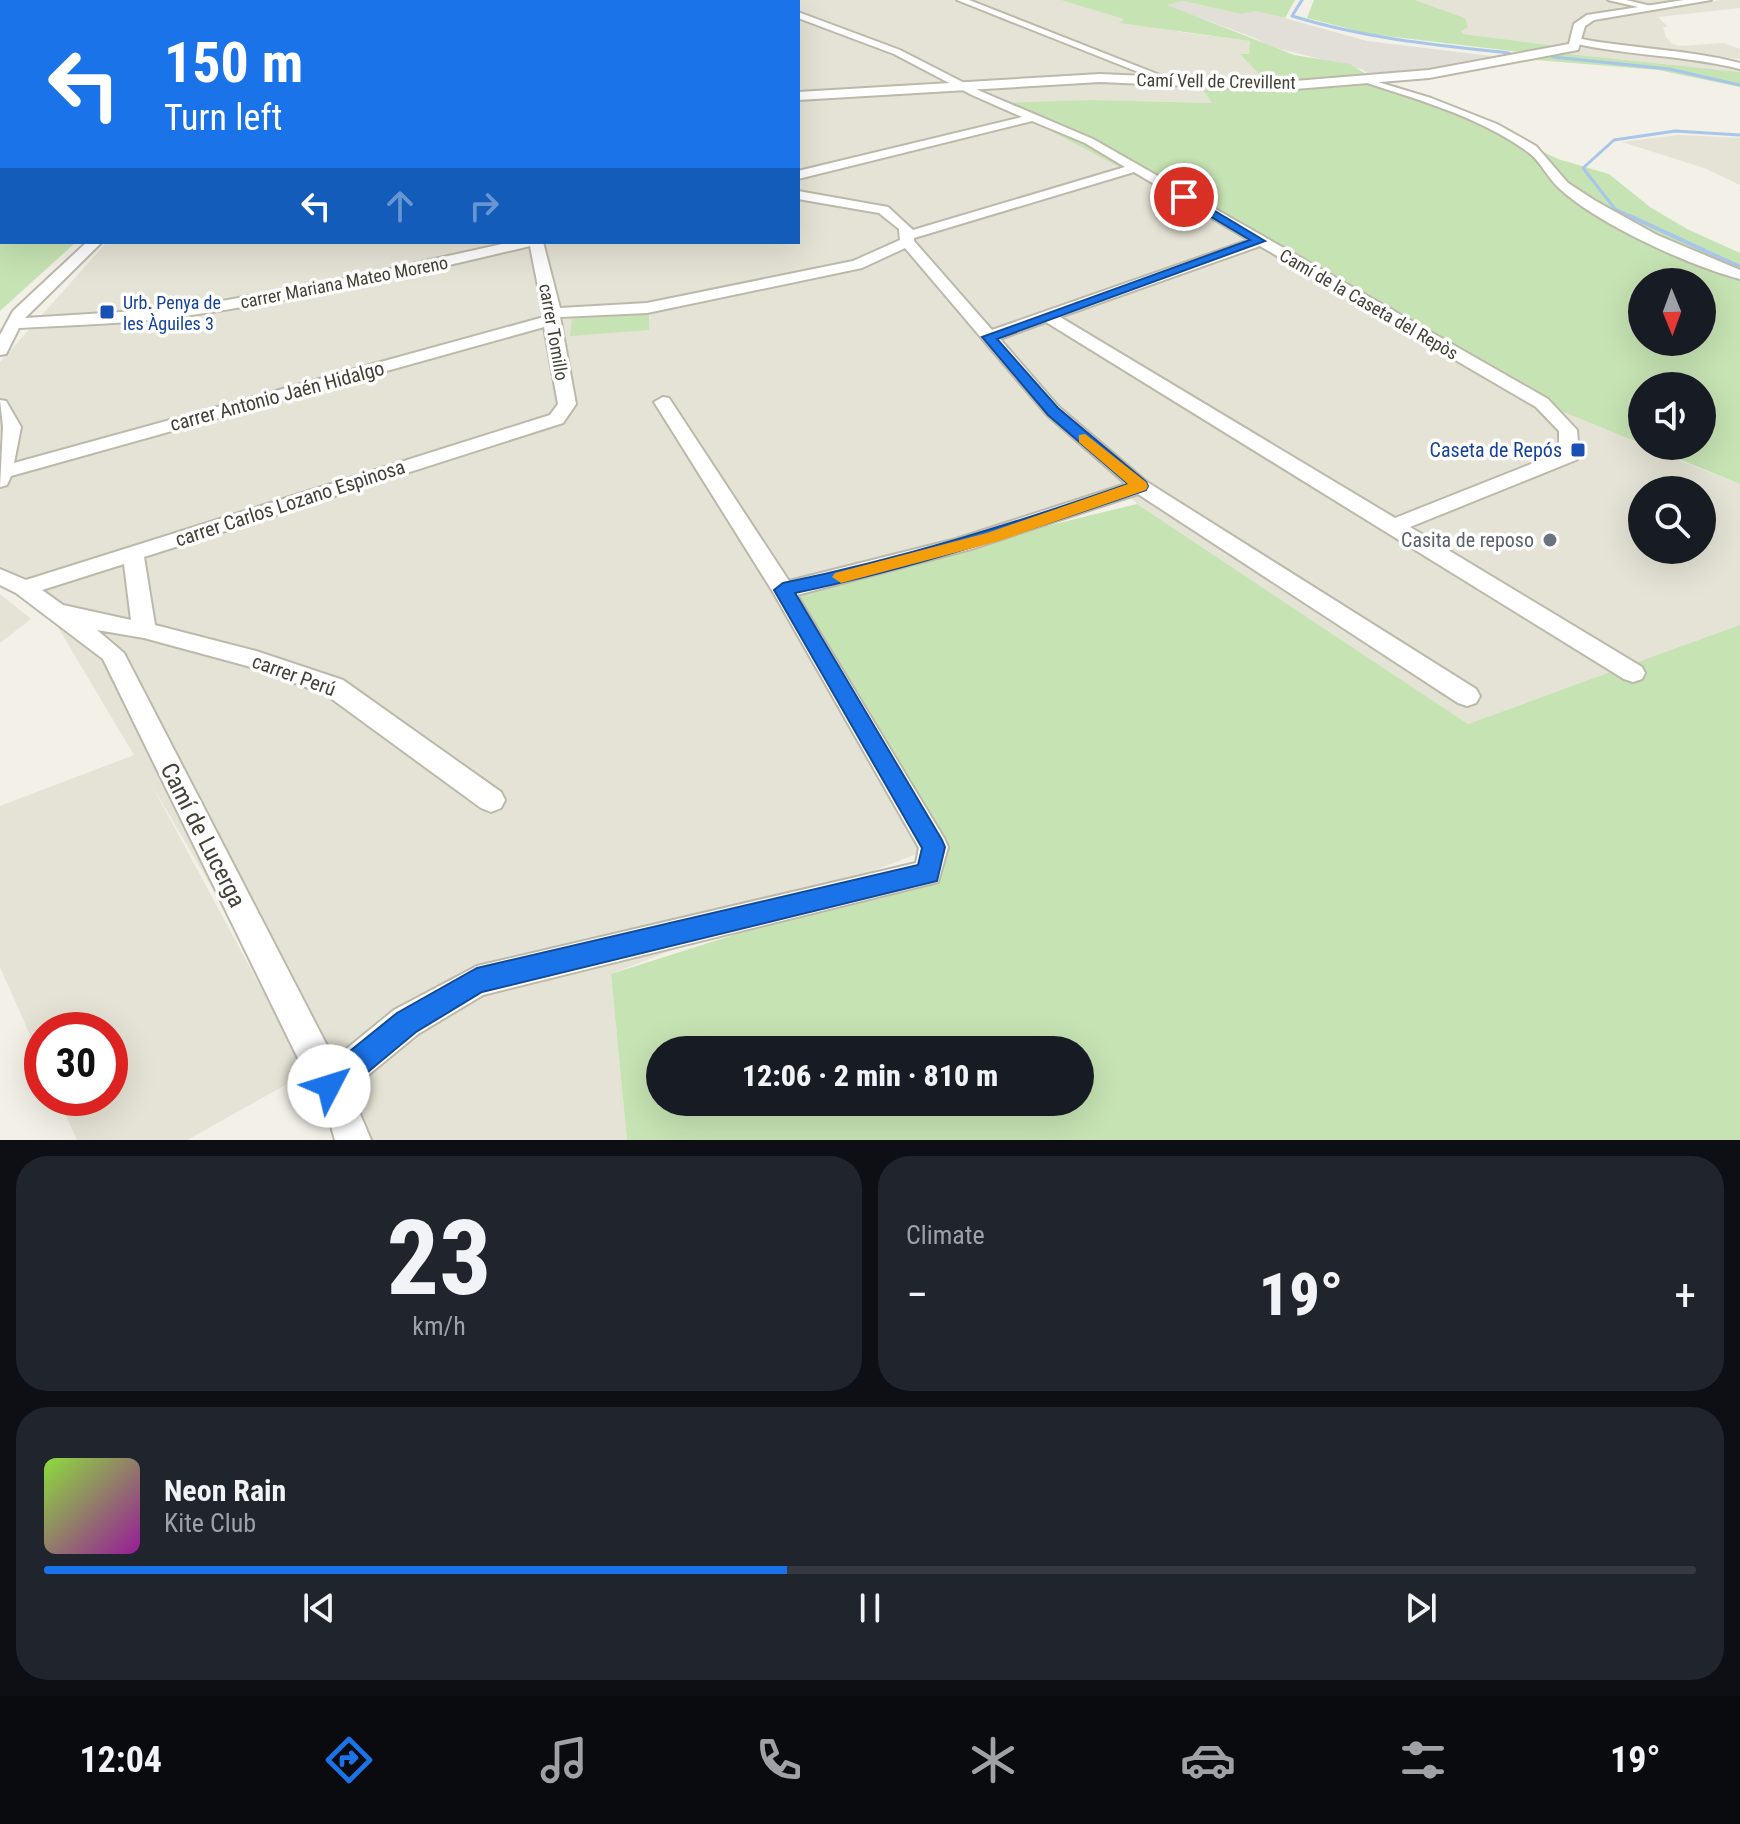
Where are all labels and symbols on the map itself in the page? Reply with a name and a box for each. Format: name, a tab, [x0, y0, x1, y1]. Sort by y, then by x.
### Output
street label: Camí Vell de Crevillent	[1136, 69, 1296, 93]
pin	[1150, 163, 1218, 231]
street label: Camí de la Caseta del Repòs	[1276, 244, 1462, 364]
street label: carrer Mariana Mateo Moreno	[238, 252, 450, 312]
north arrow	[1628, 268, 1716, 356]
street label: carrer Tomillo	[535, 282, 573, 382]
place label: Urb. Penya de les Àguiles 3	[123, 292, 221, 334]
marker: Urb. Penya de les Àguiles 3	[98, 303, 116, 321]
street label: carrer Antonio Jaén Hidalgo	[167, 356, 387, 436]
place label: Caseta de Repós	[1430, 438, 1562, 462]
marker: Caseta de Repós	[1569, 441, 1587, 459]
street label: carrer Carlos Lozano Espinosa	[172, 454, 408, 552]
place label: Casita de reposo	[1401, 528, 1534, 552]
marker: Casita de reposo	[1541, 531, 1559, 549]
street label: carrer Perú	[249, 649, 339, 701]
street label: Camí de Lucerga	[155, 758, 251, 912]
speed limit sign: 30	[24, 1012, 128, 1116]
position arrow	[287, 1044, 371, 1128]

